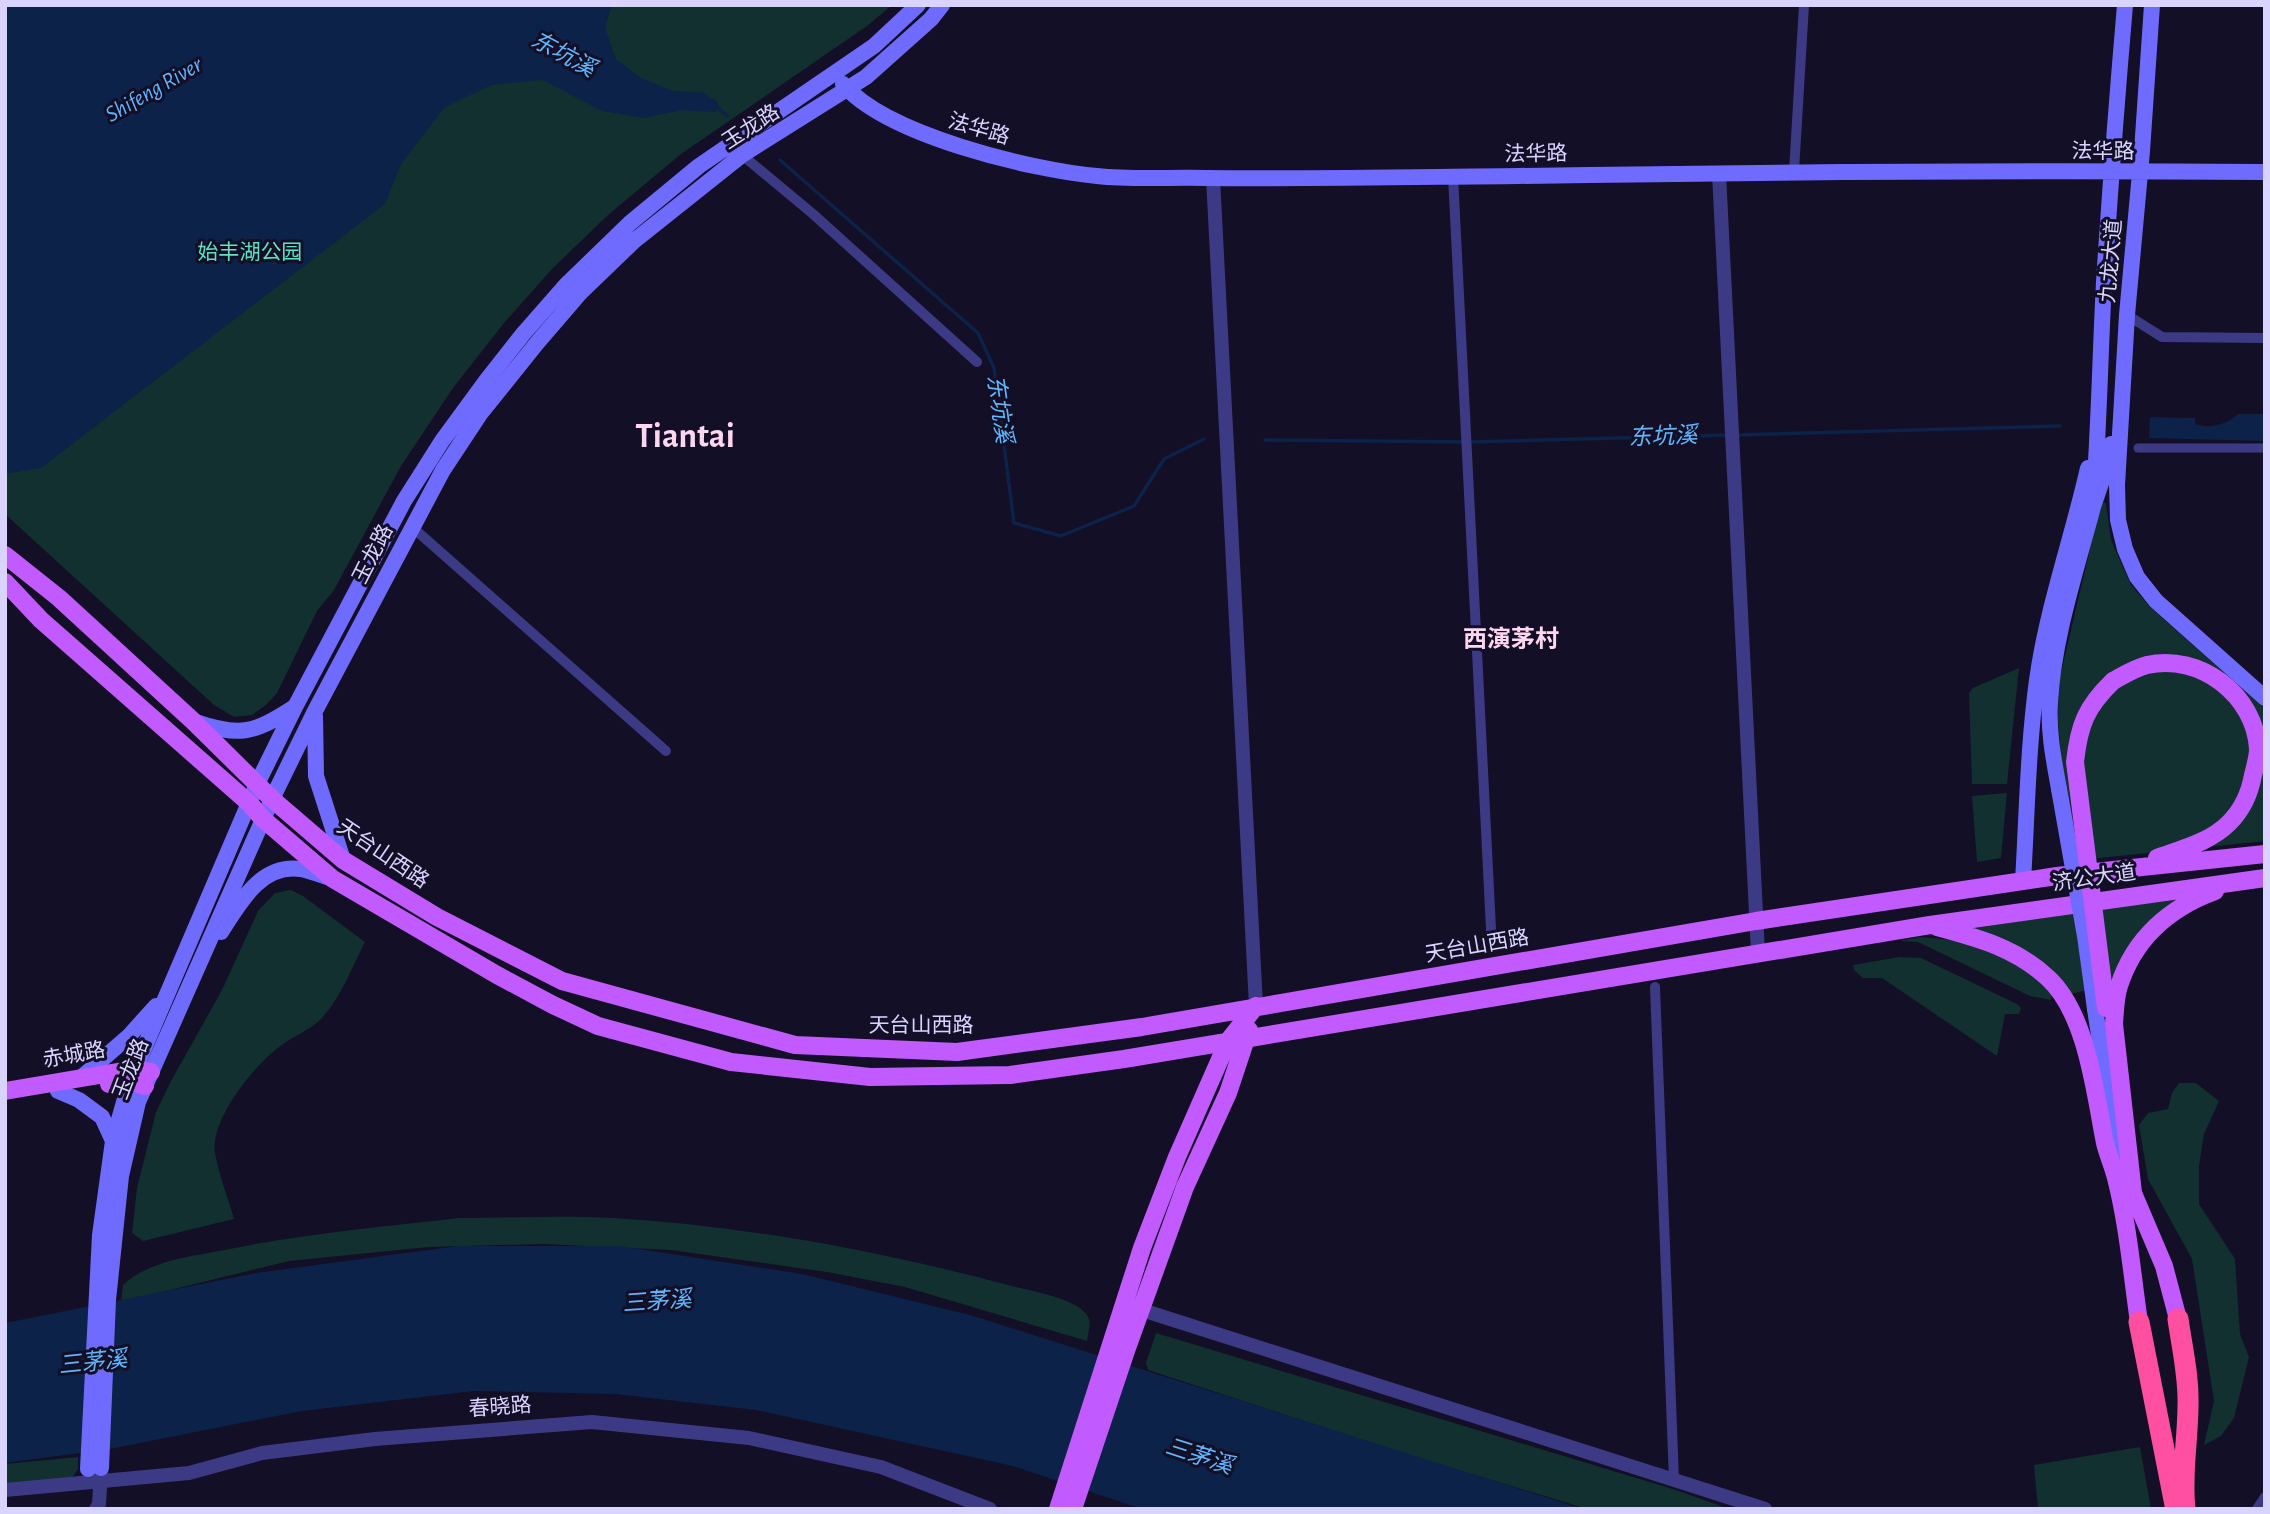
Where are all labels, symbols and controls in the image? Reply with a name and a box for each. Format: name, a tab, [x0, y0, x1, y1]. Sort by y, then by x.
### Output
water label: 东坑溪	[527, 27, 602, 83]
water label: Shifeng River	[102, 53, 207, 127]
street label: 玉龙路	[718, 100, 783, 153]
street label: 法华路	[946, 109, 1012, 148]
street label: 法华路	[2072, 140, 2135, 162]
street label: 法华路	[1504, 142, 1568, 165]
street label: 九龙大道	[2096, 218, 2125, 304]
park label: 始丰湖公园	[198, 241, 303, 263]
water label: 东坑溪	[983, 373, 1018, 448]
district label: Tiantai	[635, 419, 735, 454]
water label: 东坑溪	[1628, 422, 1701, 450]
street label: 玉龙路	[348, 521, 397, 587]
district label: 西演茅村	[1463, 626, 1559, 652]
street label: 天台山西路	[334, 815, 433, 892]
street label: 济公大道	[2051, 861, 2137, 894]
street label: 天台山西路	[1423, 926, 1531, 965]
street label: 天台山西路	[869, 1014, 974, 1036]
street label: 玉龙路	[109, 1035, 152, 1102]
street label: 赤城路	[41, 1038, 107, 1071]
water label: 三茅溪	[622, 1286, 695, 1316]
water label: 三茅溪	[57, 1346, 131, 1378]
street label: 春晓路	[468, 1393, 532, 1420]
water label: 三茅溪	[1163, 1433, 1239, 1480]

